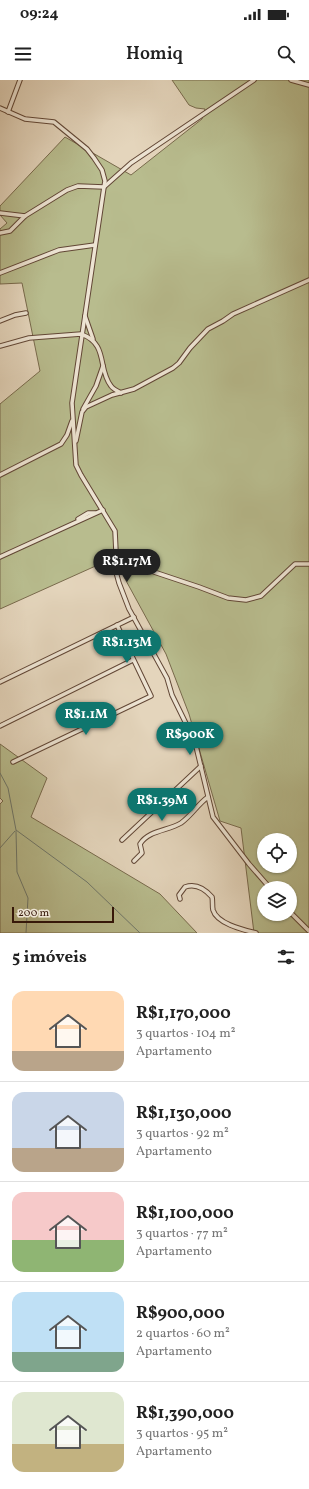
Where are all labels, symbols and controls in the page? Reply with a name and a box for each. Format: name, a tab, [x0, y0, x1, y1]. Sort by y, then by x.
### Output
text: 09:24	[20, 4, 59, 25]
text: Homiq	[126, 42, 183, 67]
icon: menu	[12, 43, 34, 65]
icon: search	[275, 43, 297, 65]
pin: R$1.17M	[90, 549, 164, 583]
text: R$1.17M	[102, 553, 152, 571]
pin: R$1.13M	[90, 630, 164, 664]
text: R$1.13M	[102, 634, 152, 652]
pin: R$1.1M	[53, 702, 119, 736]
text: R$1.1M	[64, 706, 108, 724]
pin: R$900K	[157, 722, 223, 756]
text: R$900K	[165, 726, 215, 744]
pin: R$1.39M	[125, 788, 199, 822]
text: R$1.39M	[136, 792, 188, 810]
map controls	[257, 833, 297, 921]
button: locate	[257, 833, 297, 873]
button: layers	[257, 881, 297, 921]
scale bar	[12, 905, 114, 924]
text: 200 m	[18, 906, 49, 921]
text: 5 imóveis	[12, 946, 87, 969]
icon: filters	[275, 946, 297, 968]
text: R$1,170,000	[136, 1002, 231, 1025]
icon: home	[44, 1007, 92, 1055]
text: 3 quartos · 104 m²	[136, 1025, 236, 1043]
text: Apartamento	[136, 1043, 212, 1061]
text: R$1,130,000	[136, 1102, 232, 1125]
icon: home	[44, 1108, 92, 1156]
text: 3 quartos · 92 m²	[136, 1125, 229, 1143]
text: Apartamento	[136, 1143, 212, 1161]
text: R$1,100,000	[136, 1202, 234, 1225]
icon: home	[44, 1208, 92, 1256]
text: 3 quartos · 77 m²	[136, 1225, 228, 1243]
text: Apartamento	[136, 1243, 212, 1261]
text: R$900,000	[136, 1302, 225, 1325]
icon: home	[44, 1308, 92, 1356]
text: 2 quartos · 60 m²	[136, 1325, 230, 1343]
text: Apartamento	[136, 1343, 212, 1361]
text: R$1,390,000	[136, 1402, 234, 1425]
icon: home	[44, 1408, 92, 1456]
text: 3 quartos · 95 m²	[136, 1425, 228, 1443]
text: Apartamento	[136, 1443, 212, 1461]

